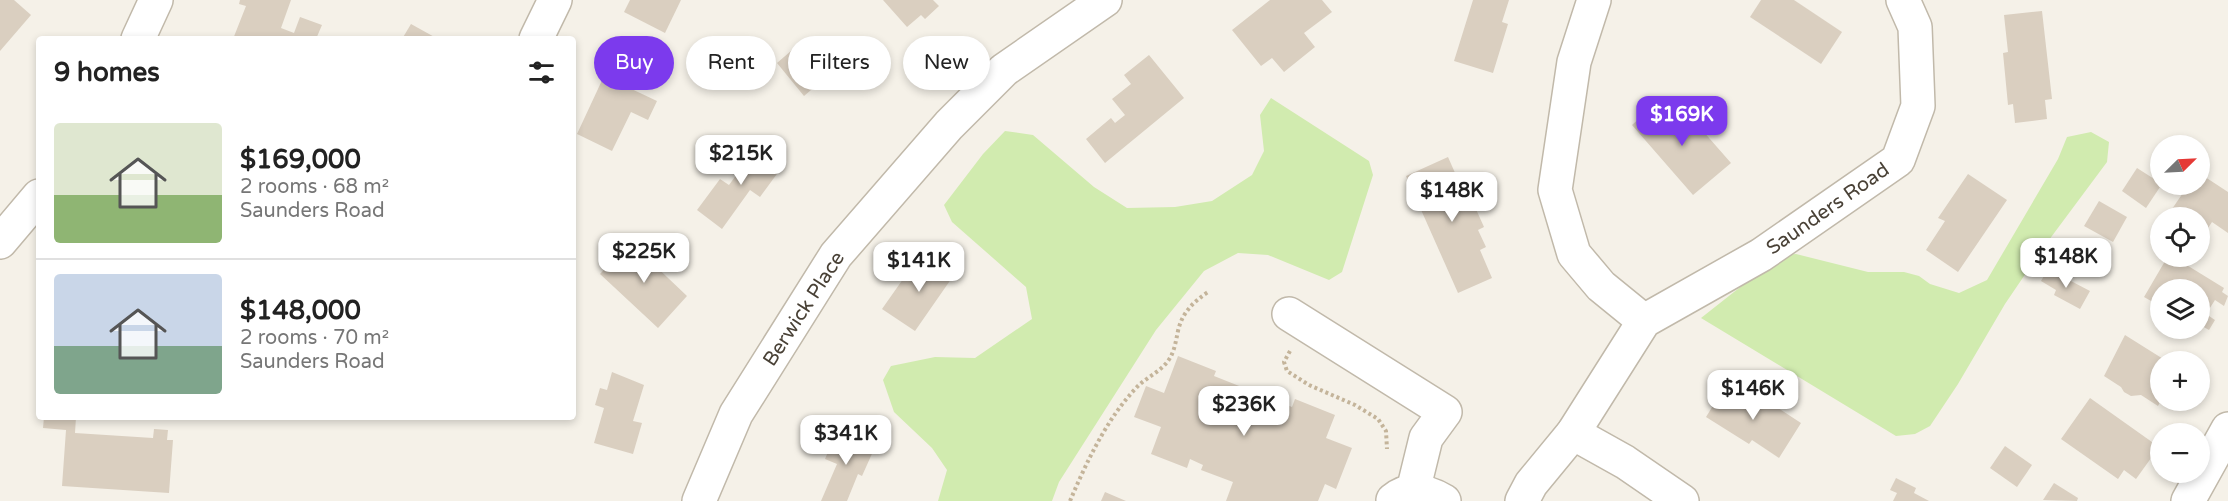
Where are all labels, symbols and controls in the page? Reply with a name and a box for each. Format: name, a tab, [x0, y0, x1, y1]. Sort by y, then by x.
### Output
chip: Buy	[594, 36, 674, 90]
chip: Rent	[686, 36, 776, 90]
chip: Filters	[788, 36, 891, 90]
chip: New	[903, 36, 990, 90]
icon: filters	[525, 56, 558, 89]
text: 9 homes	[54, 57, 160, 88]
pin: $169K	[1640, 96, 1724, 147]
text: $169K	[1650, 103, 1714, 127]
pin: $215K	[699, 135, 783, 186]
north arrow	[2150, 135, 2210, 195]
map controls	[2150, 135, 2210, 483]
text: $215K	[709, 142, 773, 166]
text: $169,000	[240, 144, 361, 175]
icon: home	[102, 147, 174, 219]
street label: Saunders Road	[1762, 158, 1894, 260]
pin: $148K	[1410, 172, 1494, 223]
text: 2 rooms · 68 m²	[240, 175, 389, 199]
text: $148K	[1420, 179, 1484, 203]
text: Saunders Road	[240, 199, 385, 223]
button: locate	[2150, 207, 2210, 267]
pin: $225K	[602, 233, 686, 284]
pin: $148K	[2024, 238, 2108, 289]
text: $225K	[612, 240, 676, 264]
pin: $141K	[877, 242, 961, 293]
text: $148K	[2034, 245, 2098, 269]
street label: Berwick Place	[758, 247, 850, 371]
text: $141K	[887, 249, 951, 273]
button: layers	[2150, 279, 2210, 339]
text: $148,000	[240, 295, 361, 326]
icon: home	[102, 298, 174, 370]
text: 2 rooms · 70 m²	[240, 326, 389, 350]
text: Saunders Road	[240, 350, 385, 374]
button: +	[2150, 351, 2210, 411]
pin: $146K	[1711, 370, 1795, 421]
text: $146K	[1721, 377, 1785, 401]
pin: $236K	[1202, 386, 1286, 437]
text: $236K	[1212, 393, 1276, 417]
pin: $341K	[804, 415, 888, 466]
text: $341K	[814, 422, 878, 446]
button: −	[2150, 423, 2210, 483]

